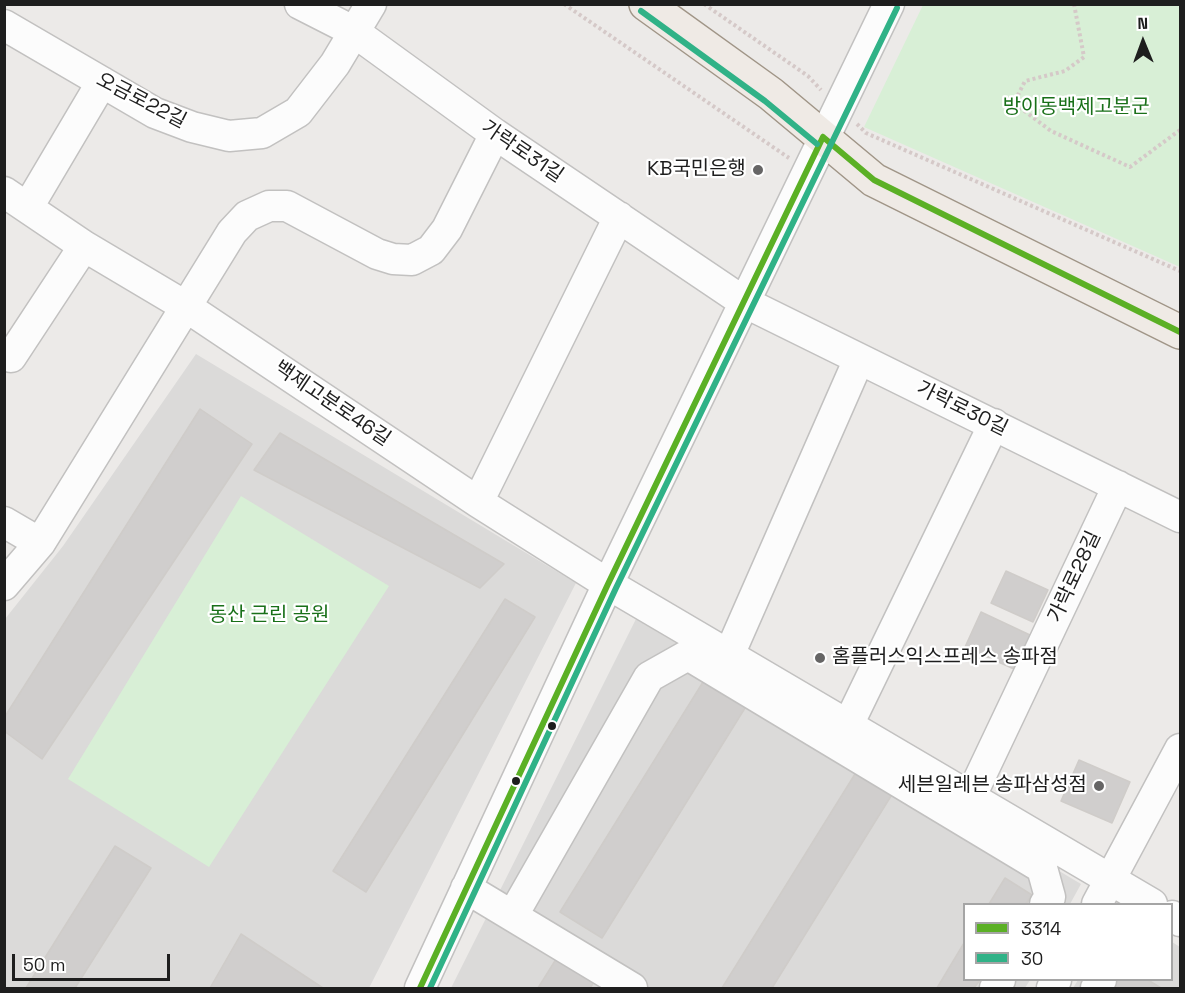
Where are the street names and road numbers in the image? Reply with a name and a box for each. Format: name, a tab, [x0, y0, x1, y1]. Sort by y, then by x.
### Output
street label: 오금로22길	[92, 68, 190, 134]
street label: 가락로31길	[476, 116, 568, 188]
street label: 백제고분로46길	[269, 356, 395, 452]
street label: 가락로30길	[912, 377, 1012, 441]
street label: 가락로28길	[1043, 527, 1107, 627]

